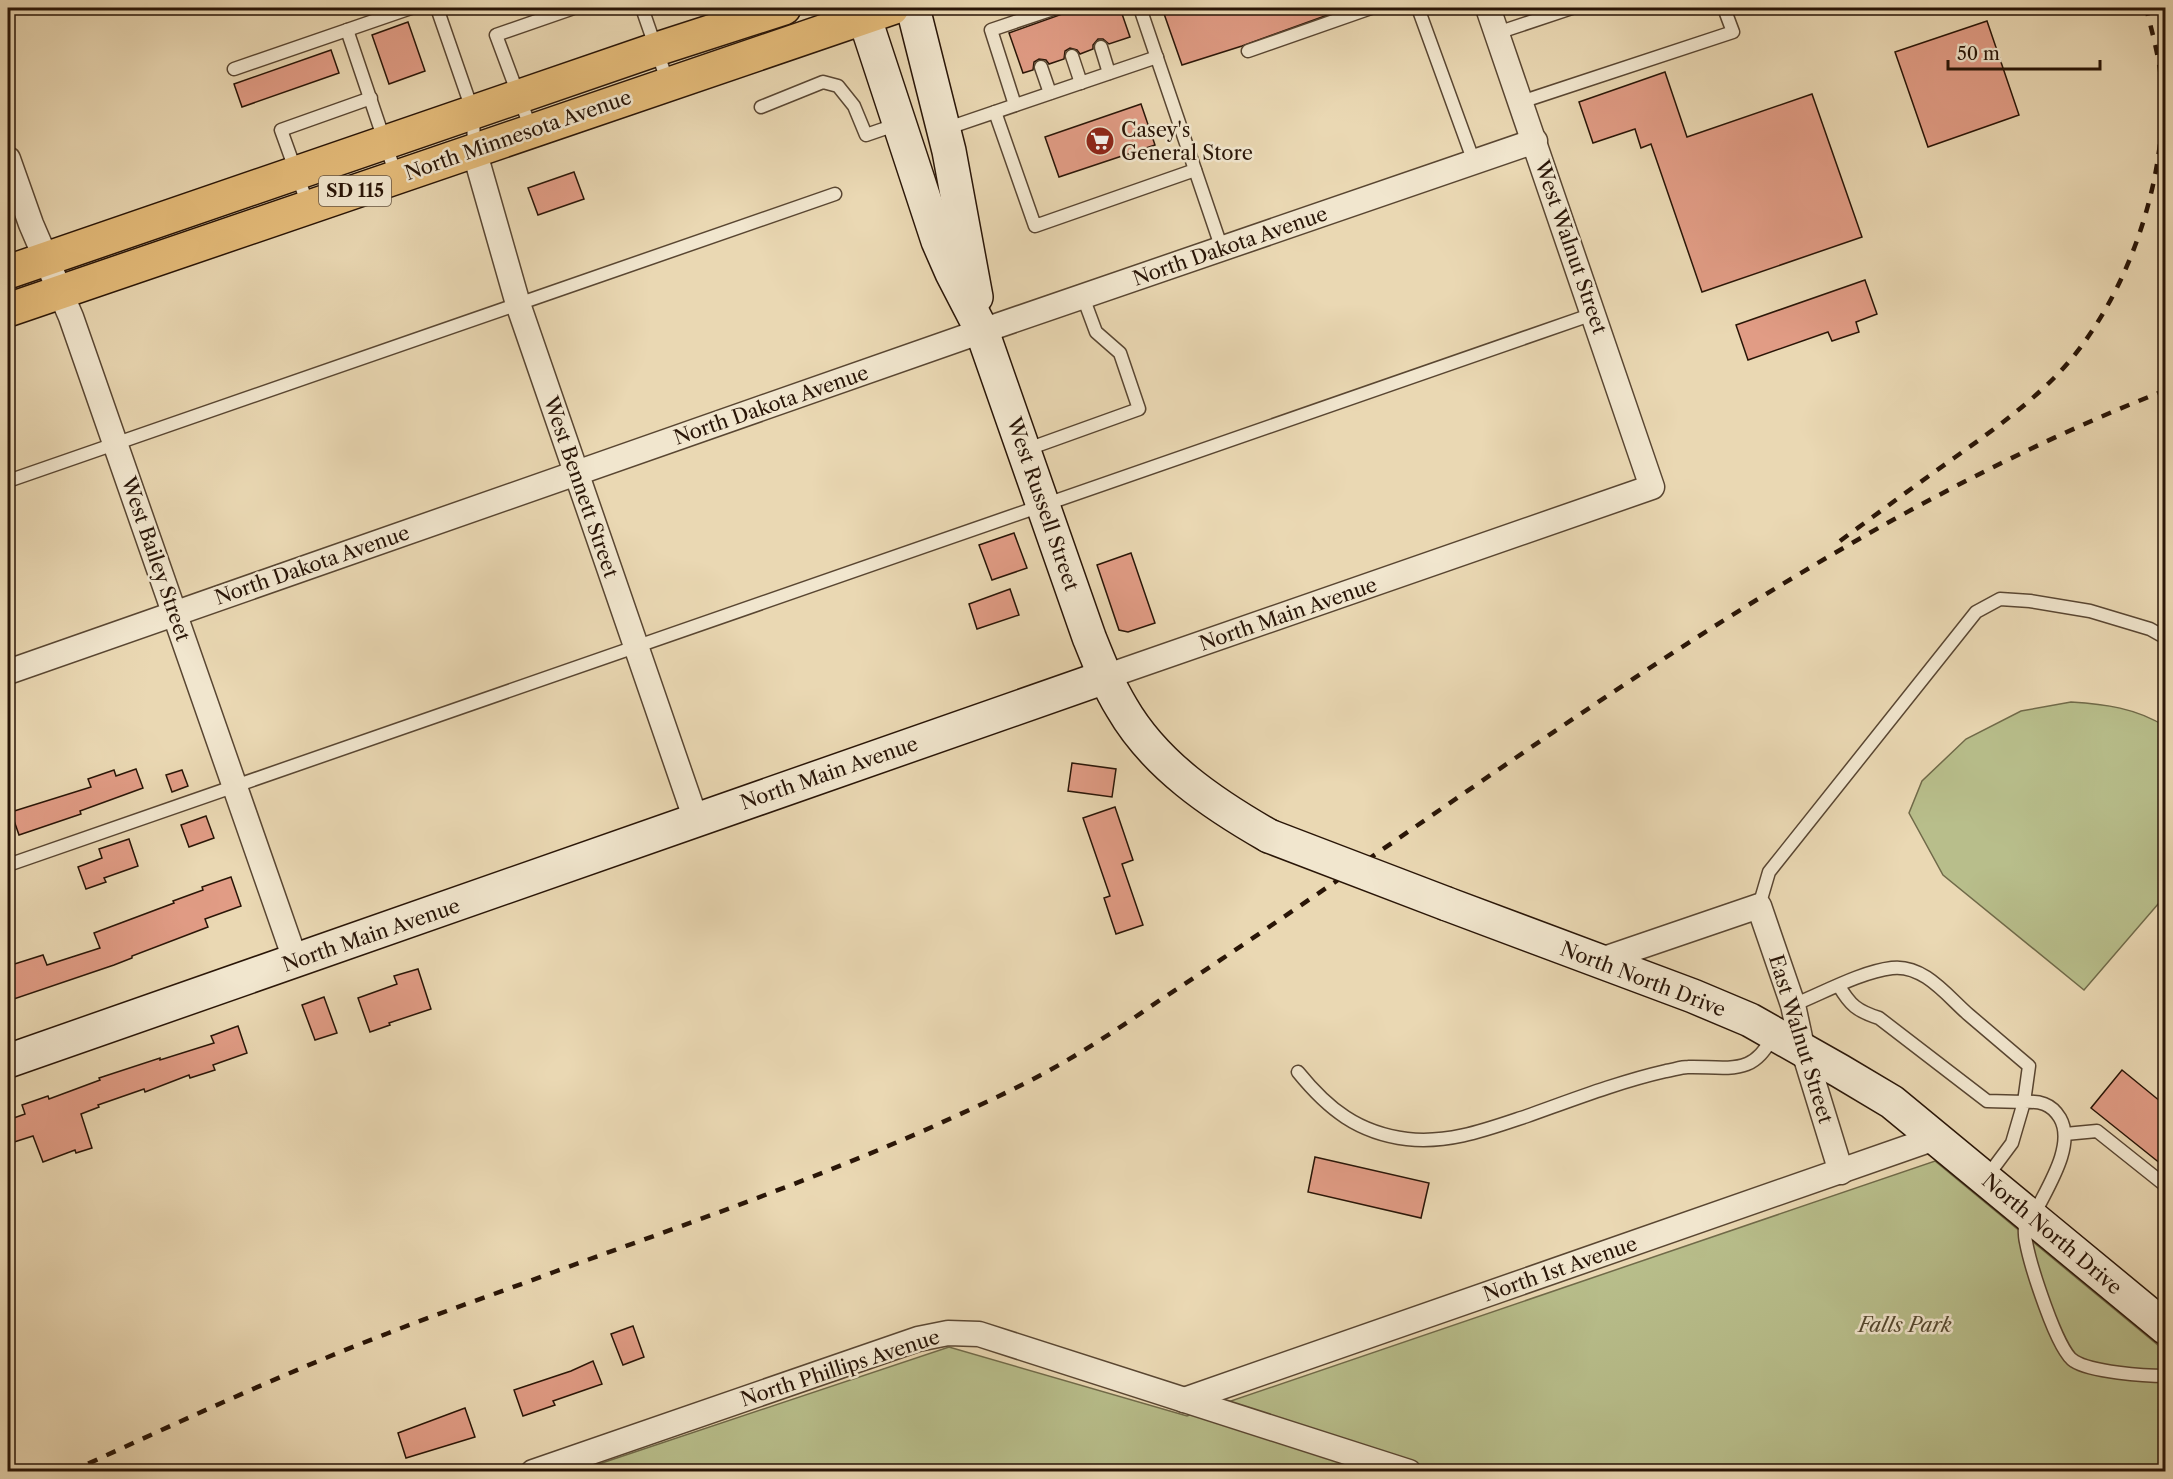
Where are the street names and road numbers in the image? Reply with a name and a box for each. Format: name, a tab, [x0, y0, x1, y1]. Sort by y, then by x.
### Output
street label: North Minnesota Avenue	[402, 85, 634, 185]
street label: West Walnut Street	[1530, 156, 1612, 337]
road number: SD 115	[319, 176, 391, 206]
street label: North Dakota Avenue	[1129, 201, 1331, 291]
street label: North Dakota Avenue	[670, 360, 872, 450]
street label: West Bennett Street	[538, 392, 623, 581]
street label: West Russell Street	[1002, 413, 1084, 594]
street label: West Bailey Street	[116, 473, 195, 644]
street label: North Dakota Avenue	[211, 520, 413, 610]
street label: North Main Avenue	[1196, 572, 1380, 656]
street label: North Main Avenue	[737, 731, 921, 815]
street label: North Main Avenue	[279, 893, 463, 977]
street label: North North Drive	[1557, 936, 1729, 1022]
street label: East Walnut Street	[1764, 952, 1838, 1126]
street label: North North Drive	[1977, 1168, 2127, 1300]
street label: North 1st Avenue	[1480, 1231, 1640, 1307]
street label: North Phillips Avenue	[737, 1324, 943, 1412]

